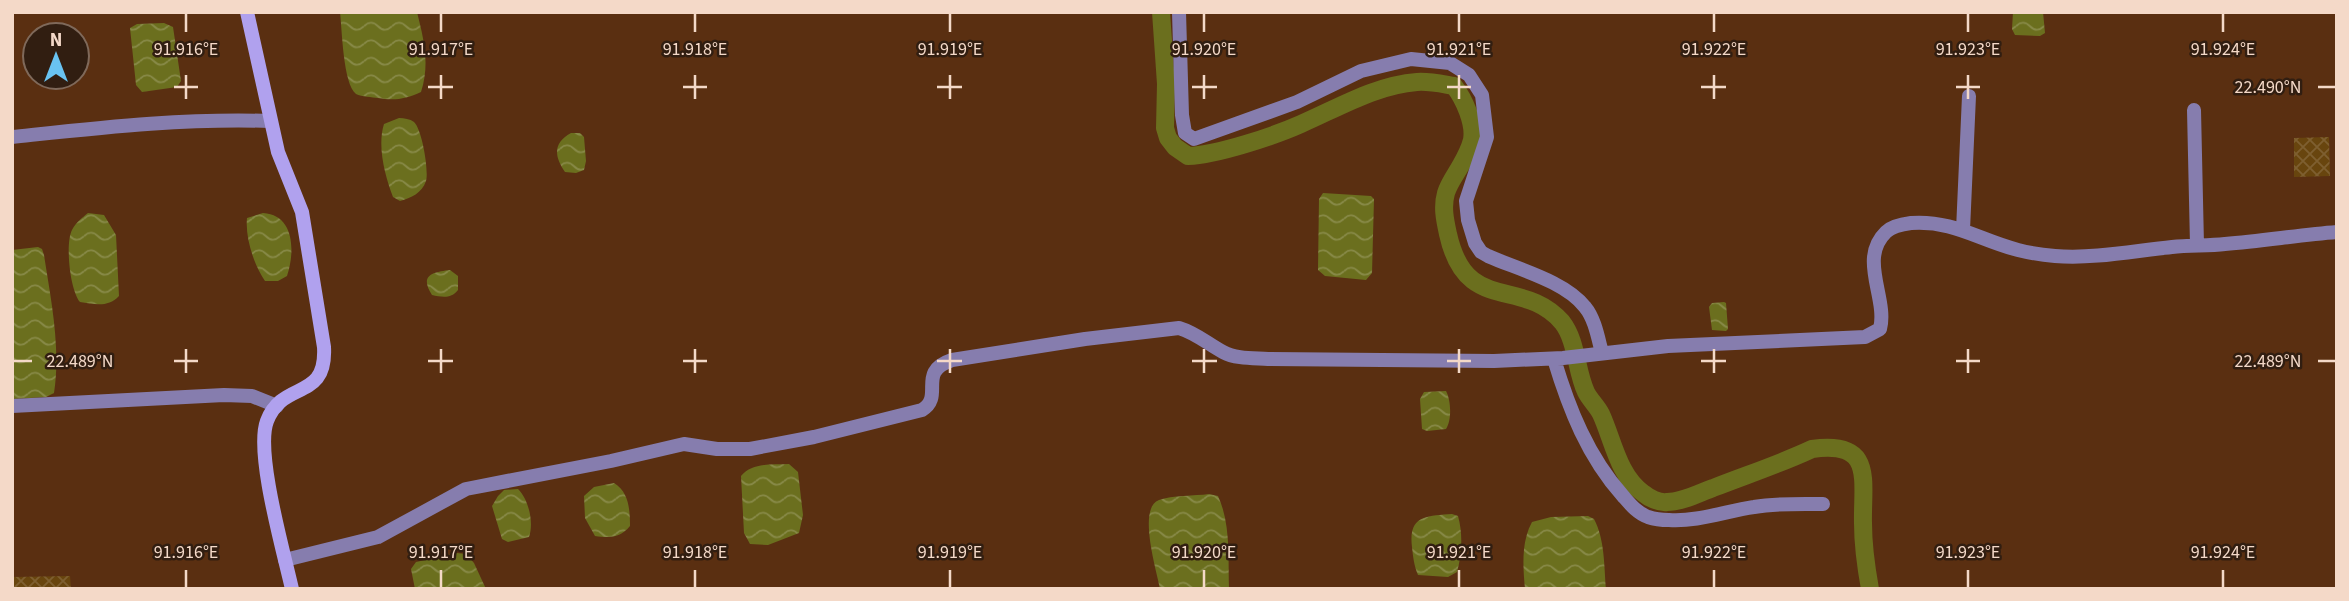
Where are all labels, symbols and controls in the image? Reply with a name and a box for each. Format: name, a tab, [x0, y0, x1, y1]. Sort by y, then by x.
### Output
north arrow	[21, 21, 91, 91]
text: N	[50, 27, 62, 54]
text: 91.916°E	[154, 37, 218, 62]
text: 91.917°E	[409, 37, 473, 62]
text: 91.918°E	[663, 37, 727, 62]
text: 91.919°E	[918, 37, 982, 62]
text: 91.920°E	[1172, 37, 1236, 62]
text: 91.921°E	[1427, 37, 1491, 62]
text: 91.922°E	[1682, 37, 1746, 62]
text: 91.923°E	[1936, 37, 2000, 62]
text: 91.924°E	[2191, 37, 2255, 62]
text: 22.490°N	[2235, 75, 2301, 100]
text: 22.489°N	[47, 349, 113, 374]
text: 22.489°N	[2235, 349, 2301, 374]
text: 91.916°E	[154, 540, 218, 565]
text: 91.917°E	[409, 540, 473, 565]
text: 91.918°E	[663, 540, 727, 565]
text: 91.919°E	[918, 540, 982, 565]
text: 91.920°E	[1172, 540, 1236, 565]
text: 91.921°E	[1427, 540, 1491, 565]
text: 91.922°E	[1682, 540, 1746, 565]
text: 91.923°E	[1936, 540, 2000, 565]
text: 91.924°E	[2191, 540, 2255, 565]

